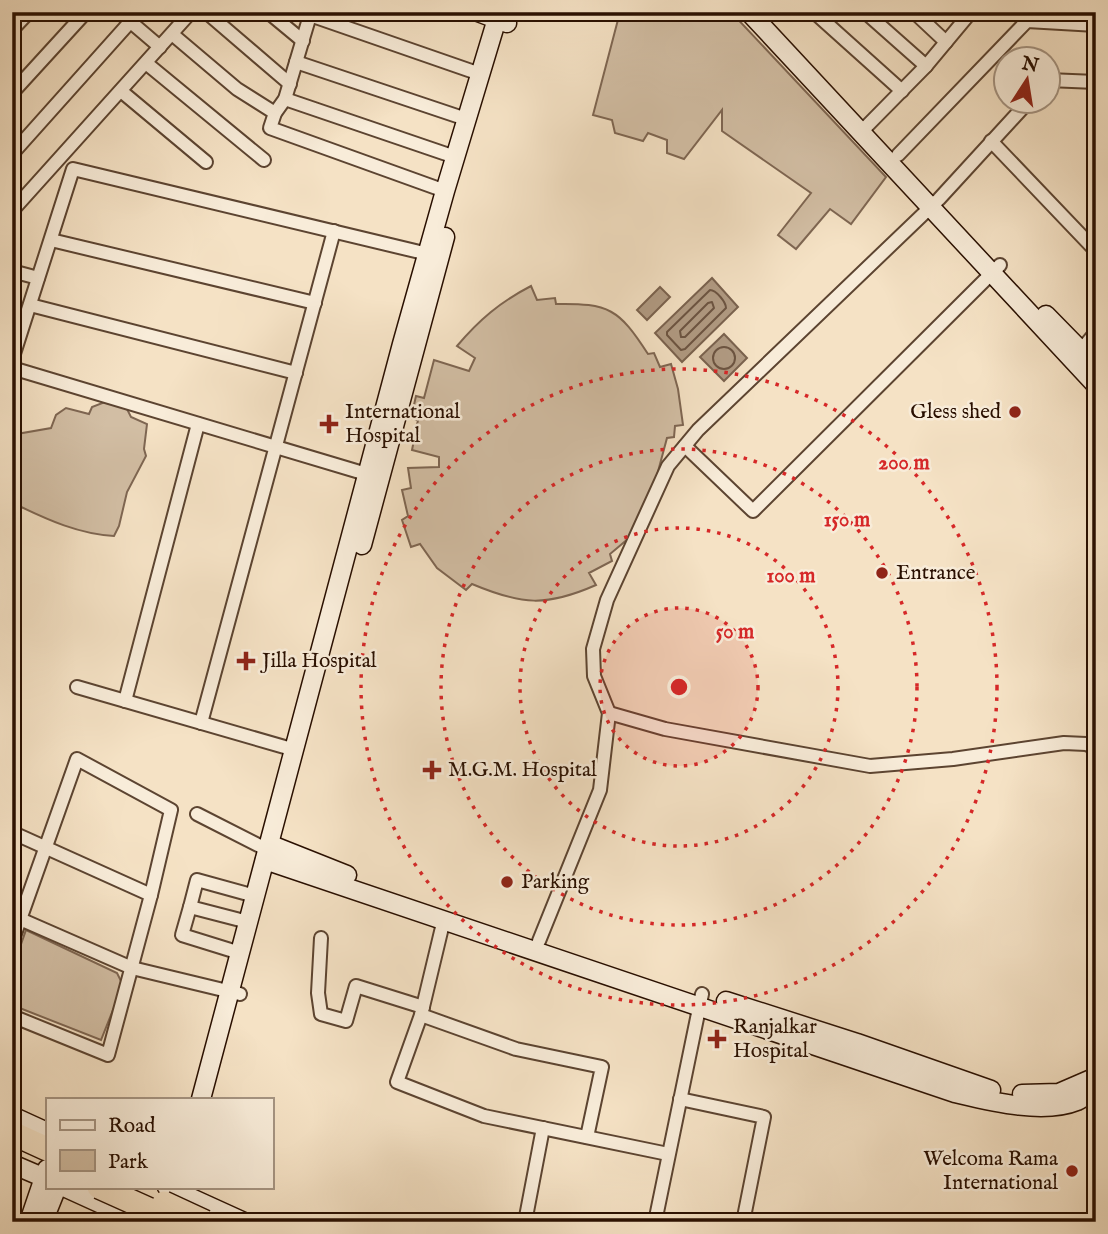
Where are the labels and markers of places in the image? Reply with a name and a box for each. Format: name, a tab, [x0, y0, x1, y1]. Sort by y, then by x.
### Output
place label: International Hospital	[345, 399, 460, 450]
place label: Gless shed	[910, 399, 1002, 426]
marker: Gless shed	[1007, 404, 1023, 420]
marker: International Hospital	[319, 414, 339, 434]
place label: Entrance	[896, 560, 976, 587]
marker: Entrance	[874, 565, 890, 581]
place label: Jilla Hospital	[260, 648, 377, 675]
marker: Jilla Hospital	[236, 651, 256, 671]
centre of rings	[667, 675, 691, 699]
place label: M.G.M. Hospital	[448, 757, 597, 784]
marker: M.G.M. Hospital	[422, 760, 442, 780]
place label: Parking	[521, 869, 590, 896]
marker: Parking	[499, 874, 515, 890]
place label: Ranjalkar Hospital	[733, 1014, 817, 1065]
marker: Ranjalkar Hospital	[707, 1029, 727, 1049]
place label: Welcoma Rama International	[923, 1146, 1059, 1197]
marker: Welcoma Rama International	[1064, 1163, 1080, 1179]

